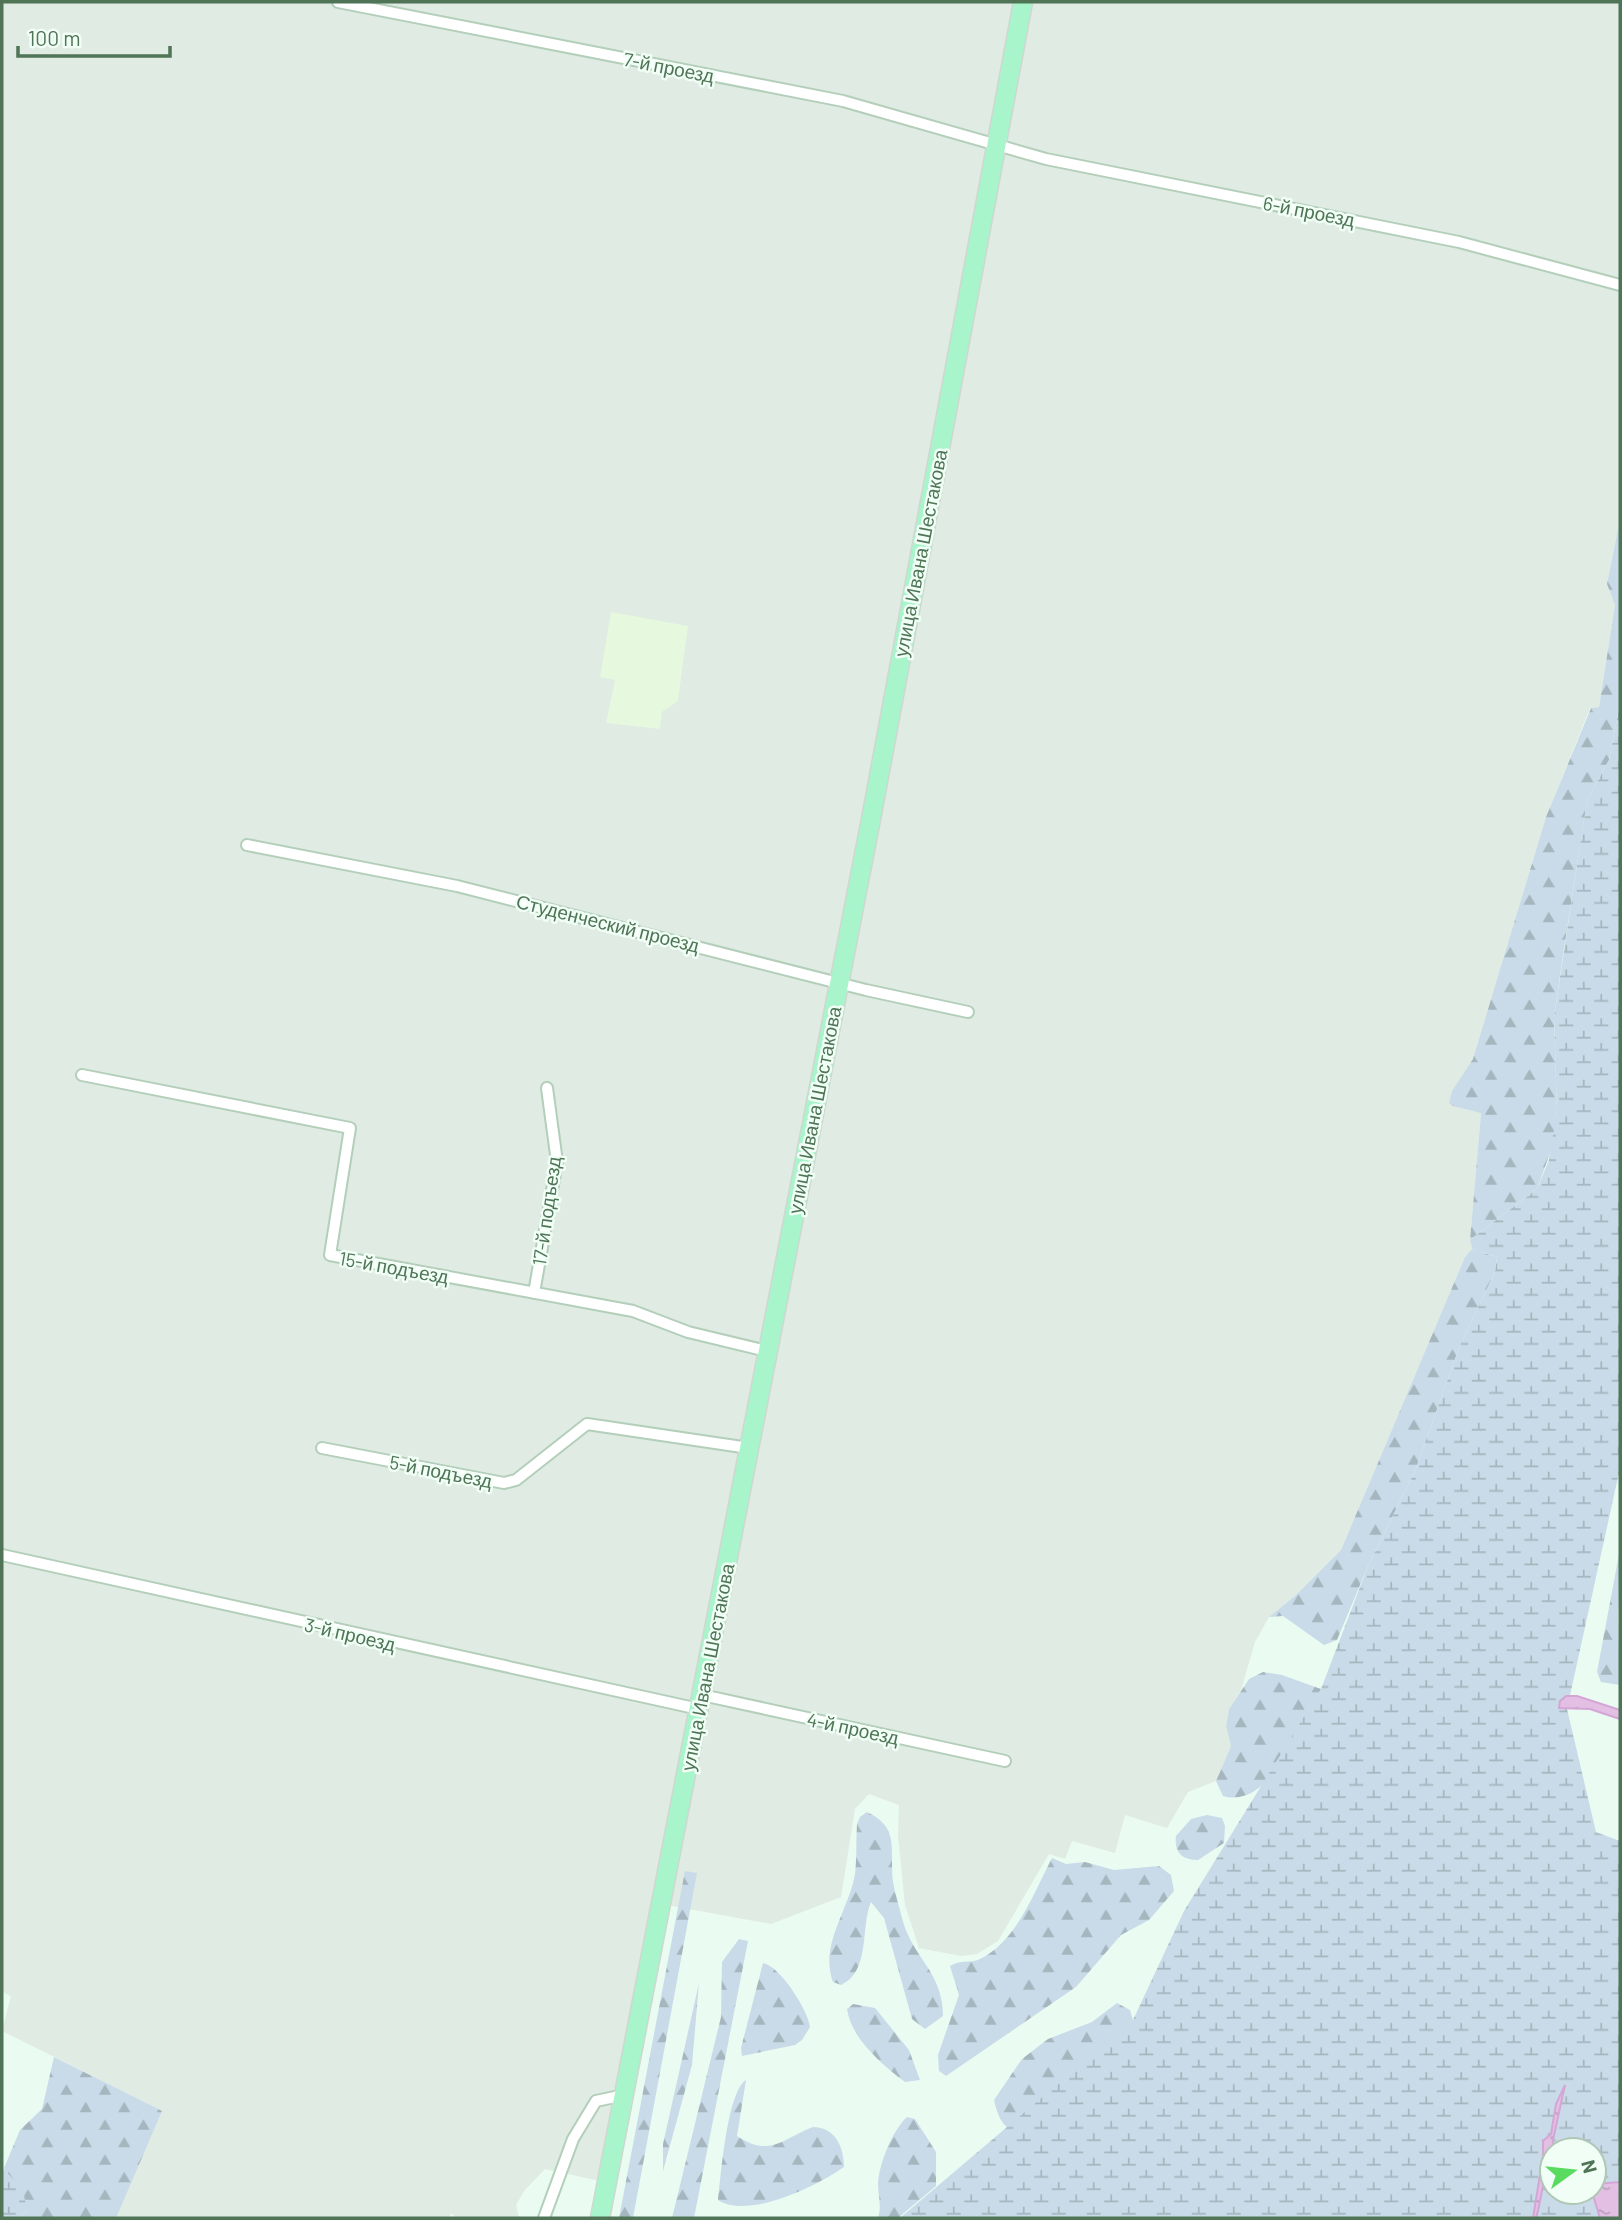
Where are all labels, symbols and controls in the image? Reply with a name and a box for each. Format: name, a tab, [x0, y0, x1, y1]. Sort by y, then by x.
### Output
scale bar	[18, 14, 170, 58]
text: 100 m	[28, 25, 81, 50]
street label: 7-й проезд	[622, 47, 716, 87]
street label: 6-й проезд	[1261, 191, 1357, 231]
street label: улица Ивана Шестакова	[889, 447, 952, 659]
street label: Студенческий проезд	[514, 889, 702, 957]
street label: улица Ивана Шестакова	[783, 1004, 846, 1216]
street label: 17-й подъезд	[527, 1155, 565, 1267]
street label: 15-й подъезд	[337, 1246, 451, 1288]
street label: 5-й подъезд	[388, 1450, 494, 1492]
street label: улица Ивана Шестакова	[676, 1561, 739, 1773]
street label: 3-й проезд	[302, 1612, 398, 1656]
street label: 4-й проезд	[805, 1707, 901, 1749]
north arrow	[1538, 2136, 1608, 2206]
text: N	[1577, 2157, 1603, 2176]

